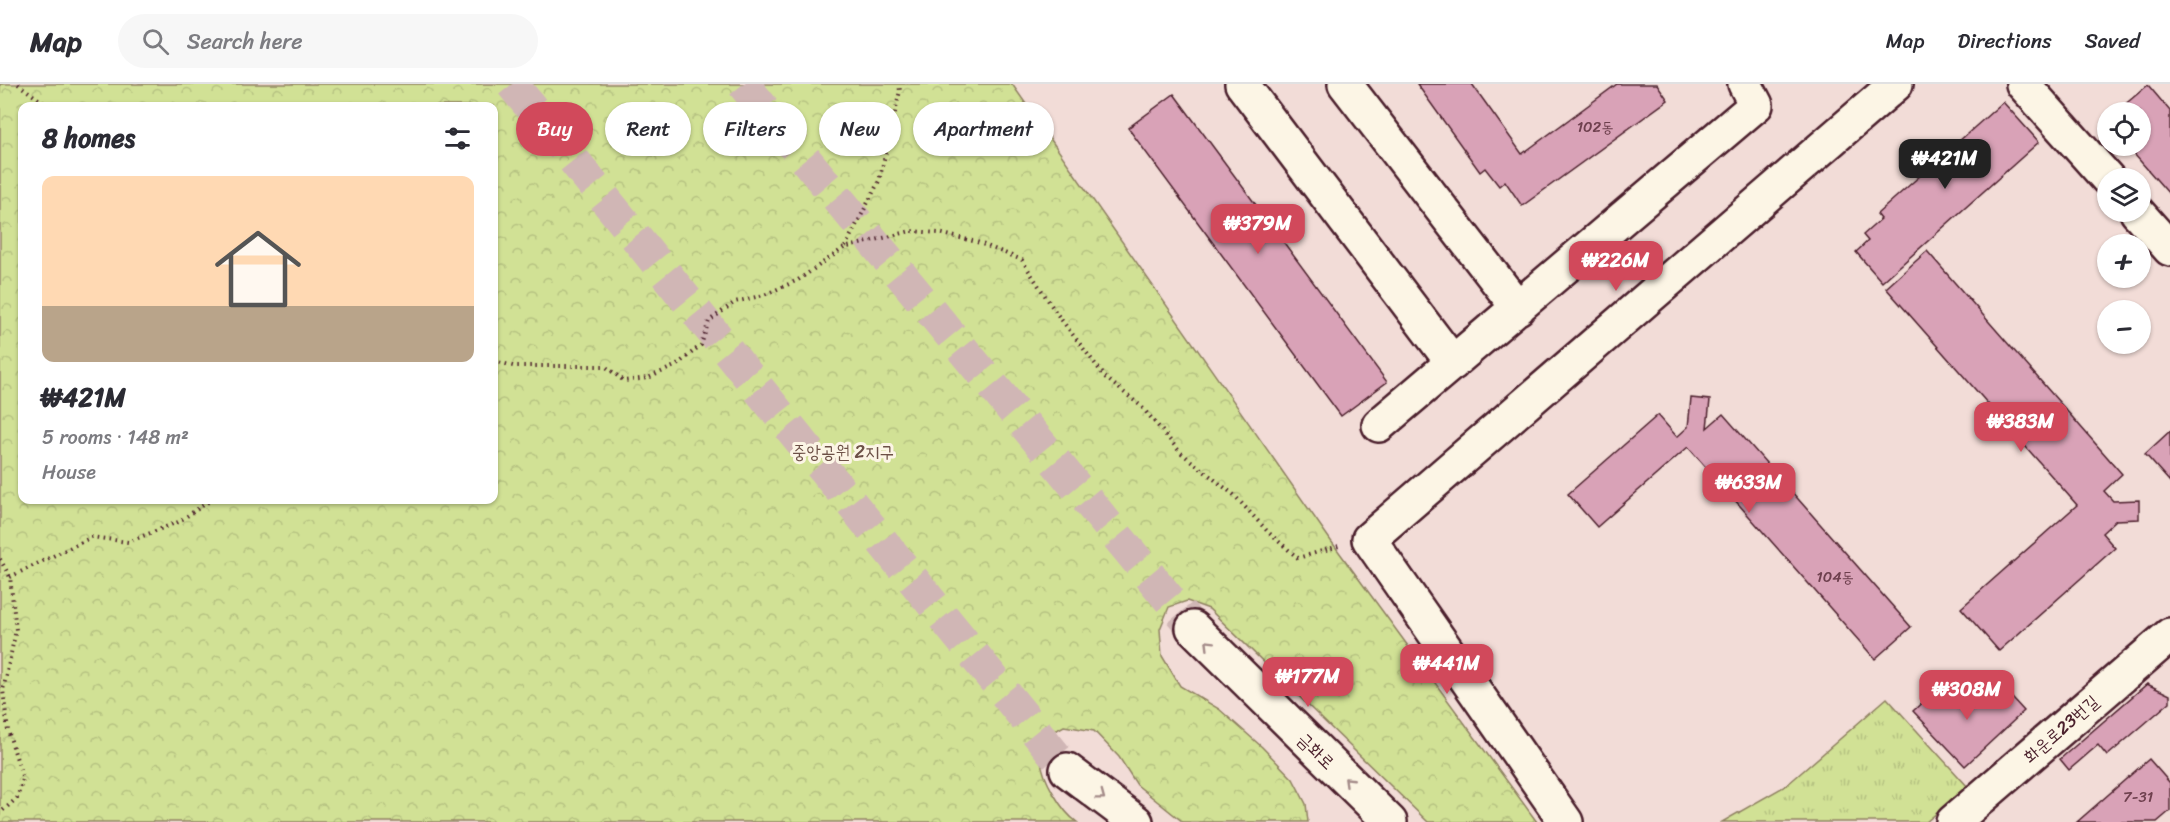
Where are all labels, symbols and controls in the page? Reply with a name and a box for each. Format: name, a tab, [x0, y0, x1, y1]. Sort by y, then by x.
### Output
search box	[118, 14, 538, 68]
text: Map	[30, 17, 82, 66]
text: Search here	[187, 22, 303, 61]
text: Map	[1886, 22, 1924, 60]
text: Directions	[1957, 22, 2052, 60]
text: Saved	[2085, 22, 2140, 60]
icon: search	[139, 25, 172, 58]
chip: Buy	[516, 102, 593, 156]
chip: Rent	[605, 102, 691, 156]
chip: Filters	[703, 102, 807, 156]
chip: New	[819, 102, 901, 156]
chip: Apartment	[913, 102, 1054, 156]
map controls	[2097, 102, 2151, 354]
button: locate	[2097, 102, 2151, 156]
house number: 102동	[1577, 114, 1613, 140]
text: 8 homes	[42, 115, 135, 161]
icon: filters	[441, 122, 474, 155]
pin: ₩421M	[1903, 139, 1987, 190]
text: ₩421M	[1913, 141, 1977, 176]
button: layers	[2097, 168, 2151, 222]
pin: ₩379M	[1216, 204, 1300, 255]
text: ₩379M	[1225, 206, 1291, 241]
icon: home	[204, 215, 312, 323]
button: +	[2097, 234, 2151, 288]
pin: ₩226M	[1574, 241, 1658, 292]
text: ₩226M	[1583, 243, 1649, 278]
button: −	[2097, 300, 2151, 354]
text: ₩421M	[42, 374, 126, 420]
pin: ₩383M	[1979, 402, 2063, 453]
text: ₩383M	[1988, 404, 2054, 439]
text: 5 rooms · 148 m²	[42, 420, 189, 455]
park label: 중앙공원 2지구	[792, 436, 894, 468]
text: House	[42, 455, 96, 490]
pin: ₩633M	[1707, 463, 1791, 514]
text: ₩633M	[1716, 465, 1782, 500]
house number: 104동	[1816, 564, 1854, 590]
one-way arrow	[1205, 641, 1216, 652]
pin: ₩441M	[1405, 644, 1489, 695]
text: ₩441M	[1414, 646, 1480, 681]
pin: ₩177M	[1266, 657, 1350, 708]
text: ₩177M	[1276, 659, 1340, 694]
pin: ₩308M	[1925, 670, 2009, 721]
text: ₩308M	[1933, 672, 2001, 707]
street label: 화운로23번길	[2016, 686, 2107, 771]
street label: 금화로	[1289, 724, 1343, 778]
one-way arrow	[1344, 778, 1355, 789]
house number: 7-31	[2123, 784, 2153, 810]
one-way arrow	[1095, 789, 1106, 800]

